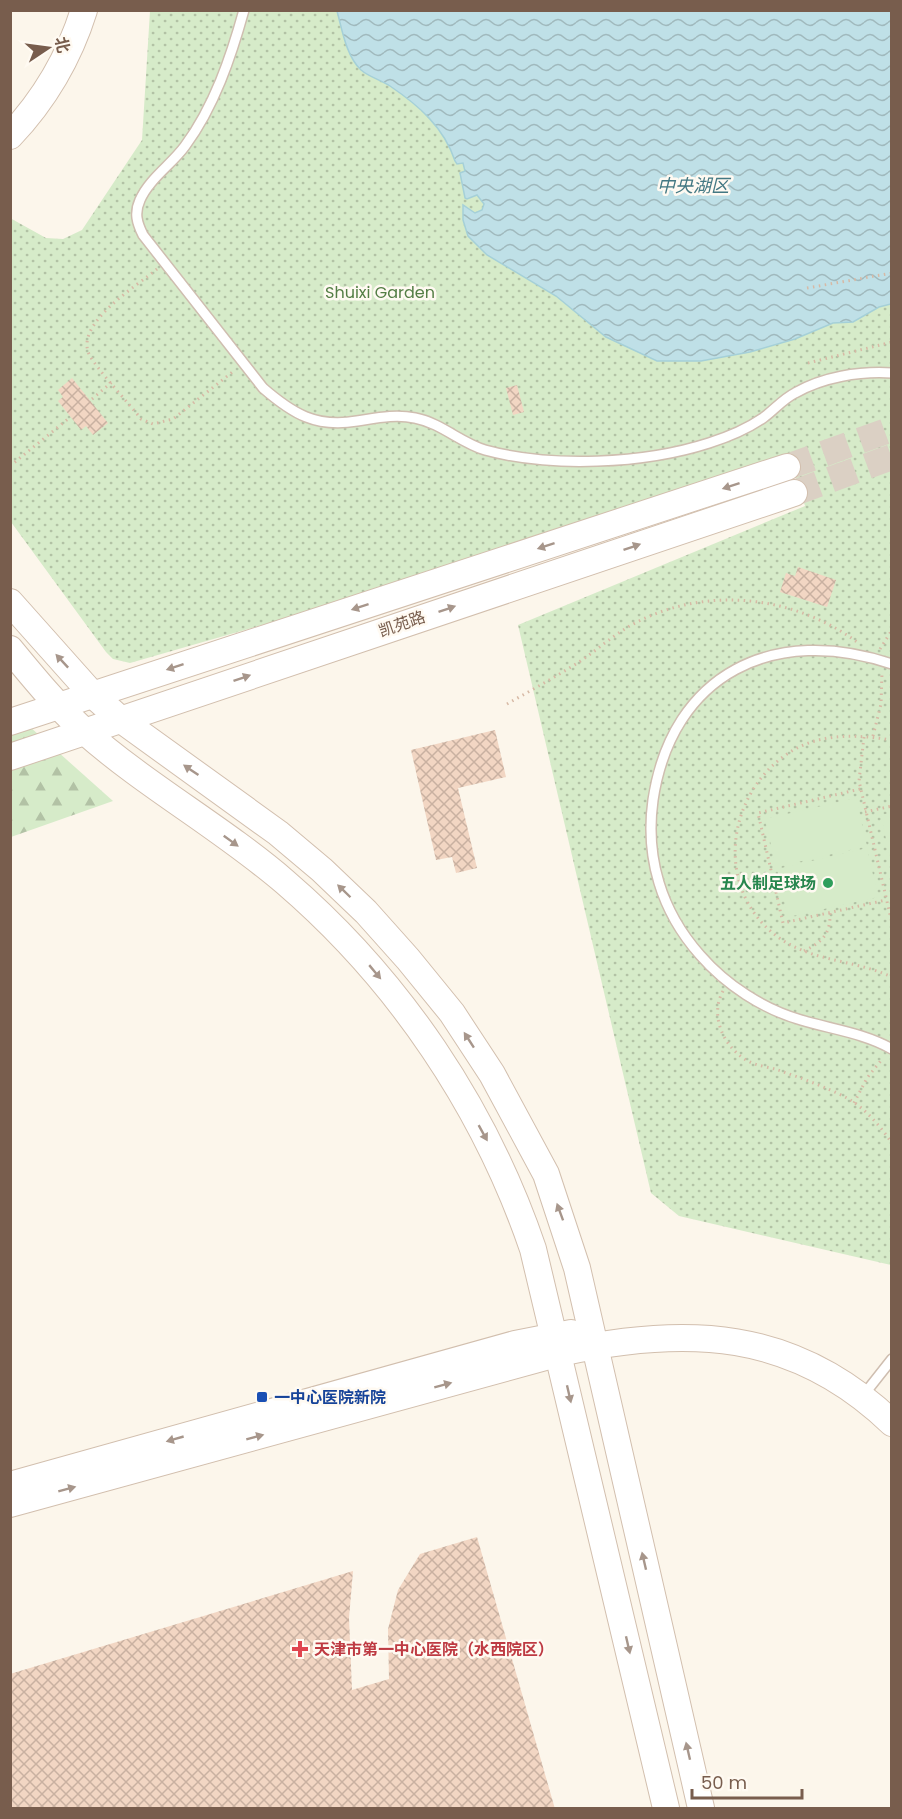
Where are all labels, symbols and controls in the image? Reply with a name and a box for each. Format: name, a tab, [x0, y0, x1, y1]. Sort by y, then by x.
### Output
north arrow	[18, 18, 78, 78]
text: 北	[49, 34, 75, 55]
water label: 中央湖区	[657, 173, 732, 198]
park label: Shuixi Garden	[325, 281, 435, 304]
one-way arrow	[722, 481, 740, 491]
one-way arrow	[537, 542, 555, 551]
one-way arrow	[623, 542, 641, 551]
one-way arrow	[351, 602, 369, 612]
one-way arrow	[438, 604, 456, 613]
street label: 凯苑路	[376, 605, 428, 643]
one-way arrow	[55, 654, 69, 669]
one-way arrow	[166, 663, 184, 672]
one-way arrow	[233, 672, 251, 682]
one-way arrow	[183, 765, 200, 776]
one-way arrow	[222, 835, 238, 847]
place label: 五人制足球场	[720, 872, 816, 895]
marker: 五人制足球场	[821, 876, 835, 890]
one-way arrow	[337, 885, 352, 898]
one-way arrow	[368, 964, 380, 979]
one-way arrow	[464, 1032, 475, 1048]
one-way arrow	[478, 1125, 488, 1142]
one-way arrow	[555, 1203, 565, 1221]
one-way arrow	[434, 1380, 452, 1389]
one-way arrow	[565, 1385, 575, 1403]
place label: 一中心医院新院	[274, 1386, 386, 1409]
marker: 一中心医院新院	[255, 1390, 269, 1404]
one-way arrow	[246, 1432, 264, 1441]
one-way arrow	[166, 1435, 184, 1444]
one-way arrow	[58, 1484, 76, 1493]
one-way arrow	[638, 1552, 648, 1571]
one-way arrow	[624, 1636, 634, 1655]
place label: 天津市第一中心医院（水西院区）	[314, 1638, 554, 1661]
marker: 天津市第一中心医院（水西院区）	[291, 1640, 309, 1658]
one-way arrow	[682, 1742, 692, 1761]
scale bar	[692, 1762, 802, 1800]
text: 50 m	[701, 1770, 747, 1795]

